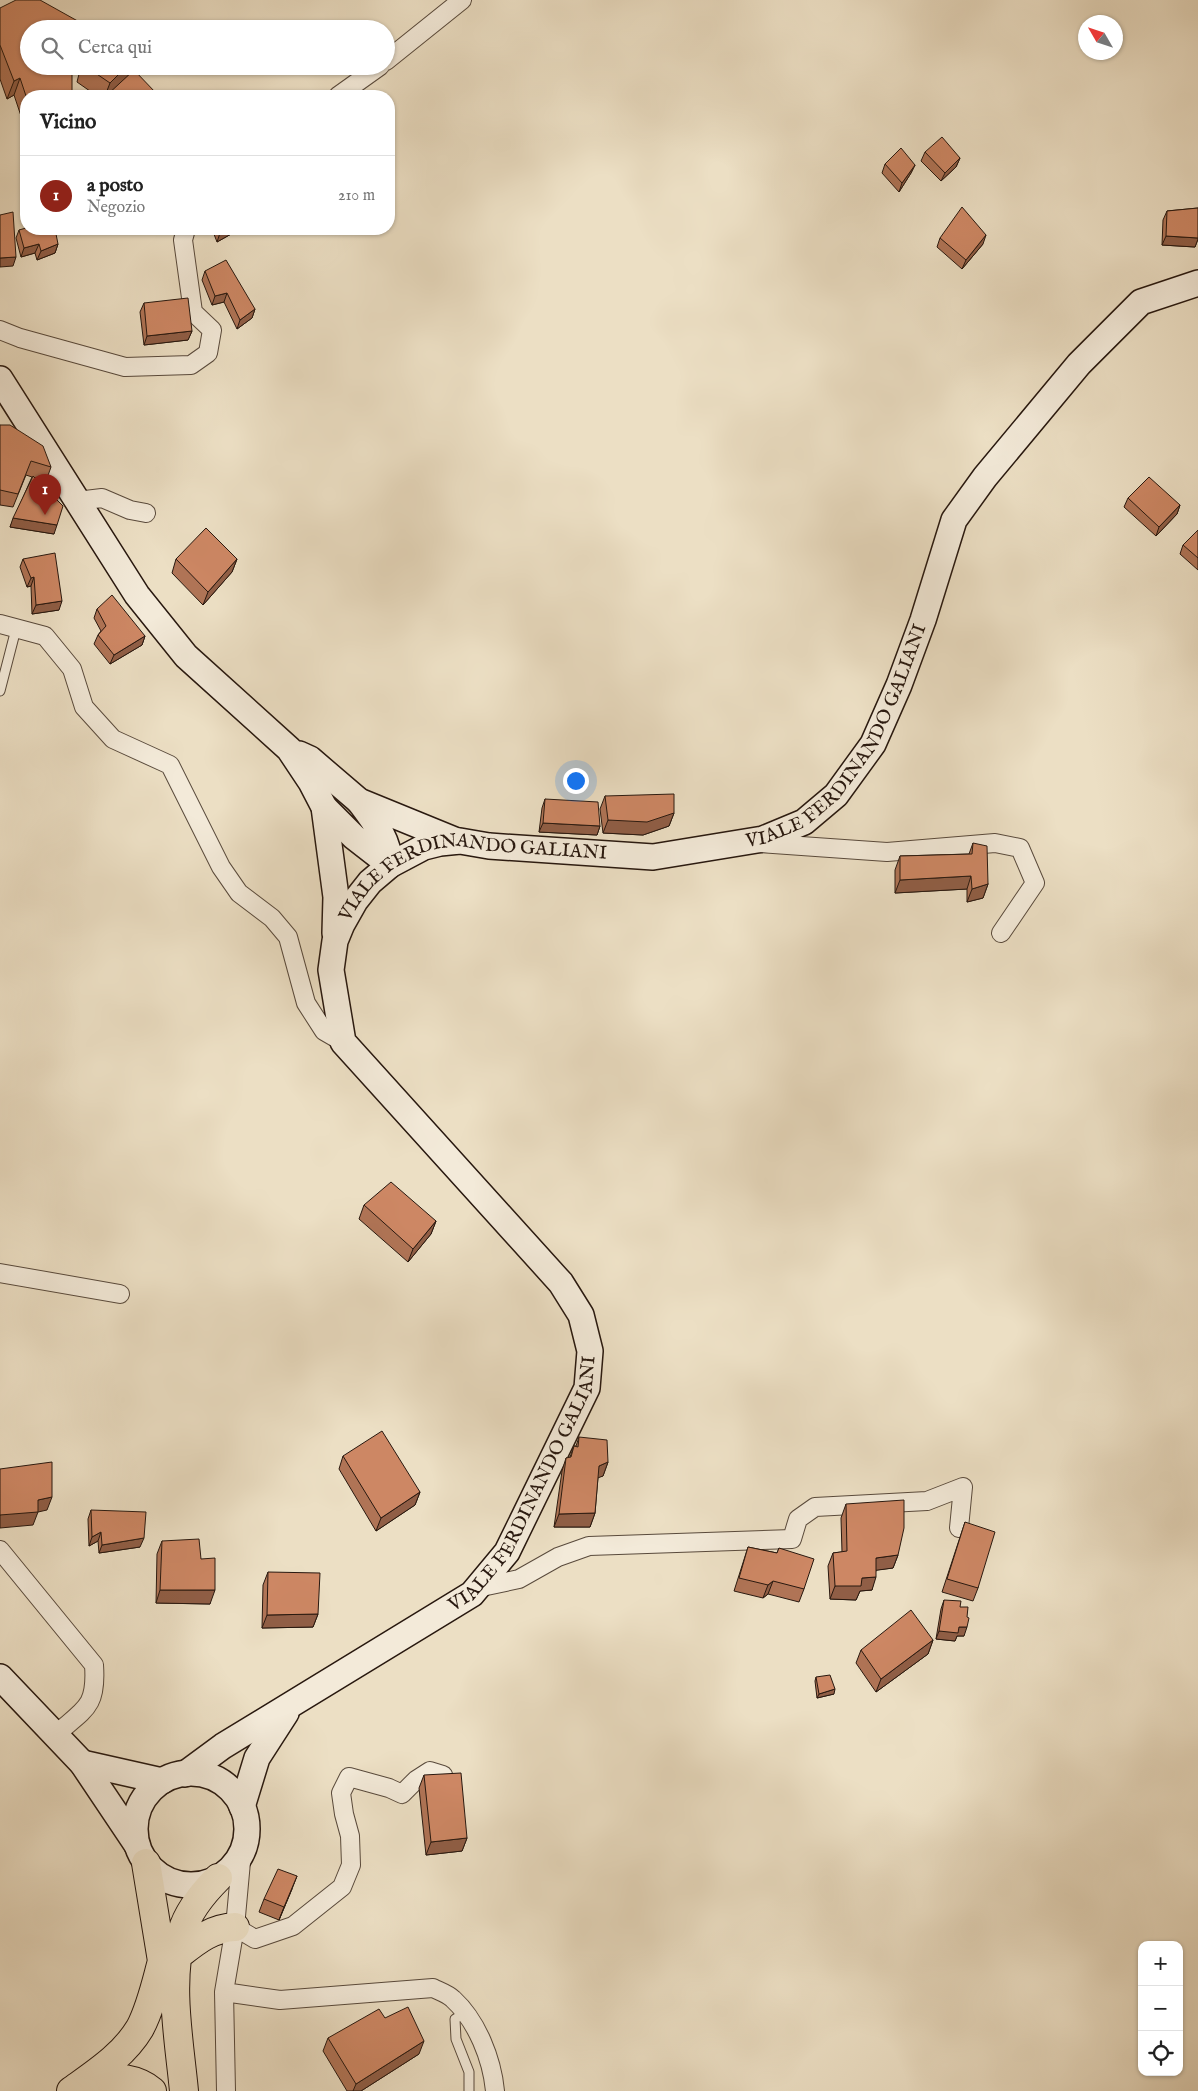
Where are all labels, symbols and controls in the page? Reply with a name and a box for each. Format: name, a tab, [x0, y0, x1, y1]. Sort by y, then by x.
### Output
north arrow	[1078, 15, 1123, 60]
search box	[20, 20, 395, 75]
icon: search	[38, 34, 66, 62]
text: Cerca qui	[78, 36, 152, 60]
text: Vicino	[40, 109, 96, 136]
text: a posto	[87, 174, 143, 198]
text: 1	[53, 186, 59, 206]
text: 210 m	[338, 186, 375, 206]
text: Negozio	[87, 198, 145, 218]
pin: 1	[29, 474, 61, 515]
street label: VIALE FERDINANDO GALIANI	[743, 621, 932, 854]
your location	[563, 768, 589, 794]
street label: VIALE FERDINANDO GALIANI	[334, 828, 608, 926]
street label: VIALE FERDINANDO GALIANI	[443, 1355, 602, 1618]
map controls	[1138, 1941, 1183, 2076]
button: +	[1138, 1941, 1183, 1986]
button: −	[1138, 1986, 1183, 2031]
button: locate	[1138, 2031, 1183, 2076]

